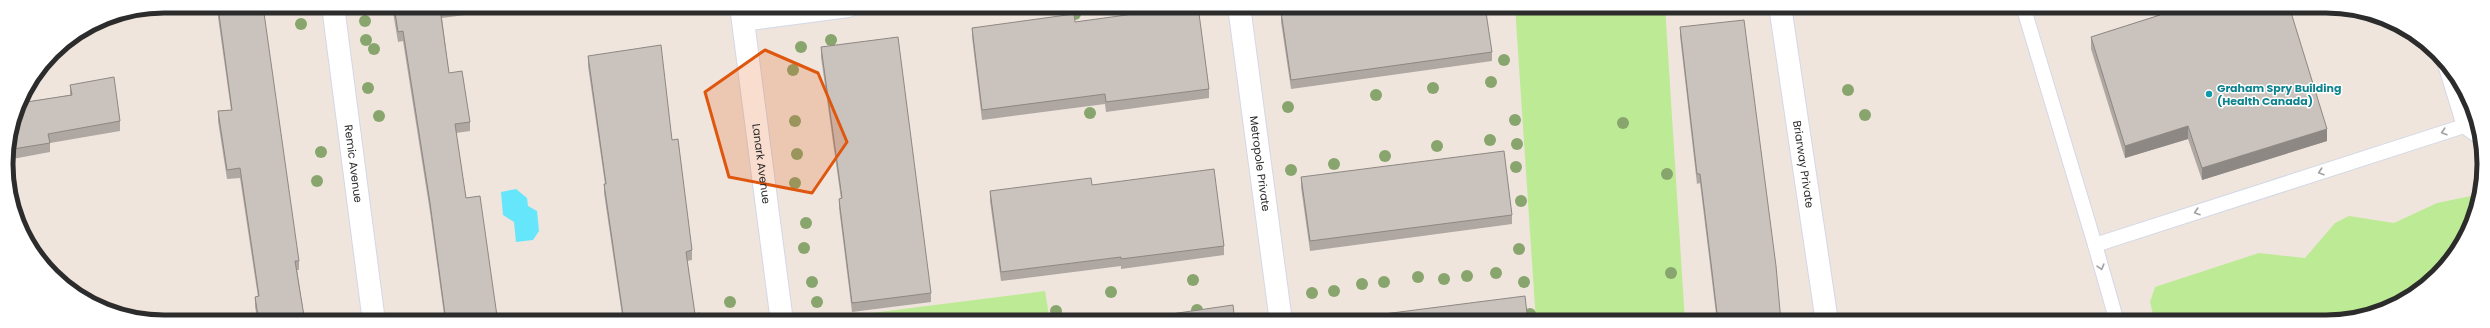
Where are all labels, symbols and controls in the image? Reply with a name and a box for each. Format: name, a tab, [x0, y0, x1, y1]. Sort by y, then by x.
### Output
place label: Graham Spry Building (Health Canada)	[2217, 80, 2341, 109]
marker: Graham Spry Building (Health Canada)	[2204, 89, 2214, 99]
street label: Metropole Private	[1246, 115, 1274, 212]
street label: Briarway Private	[1789, 119, 1818, 209]
street label: Lanark Avenue	[748, 123, 775, 205]
street label: Remic Avenue	[340, 124, 366, 204]
one-way arrow	[2441, 127, 2448, 136]
one-way arrow	[2317, 167, 2324, 176]
one-way arrow	[2194, 207, 2201, 216]
one-way arrow	[2096, 263, 2105, 270]

